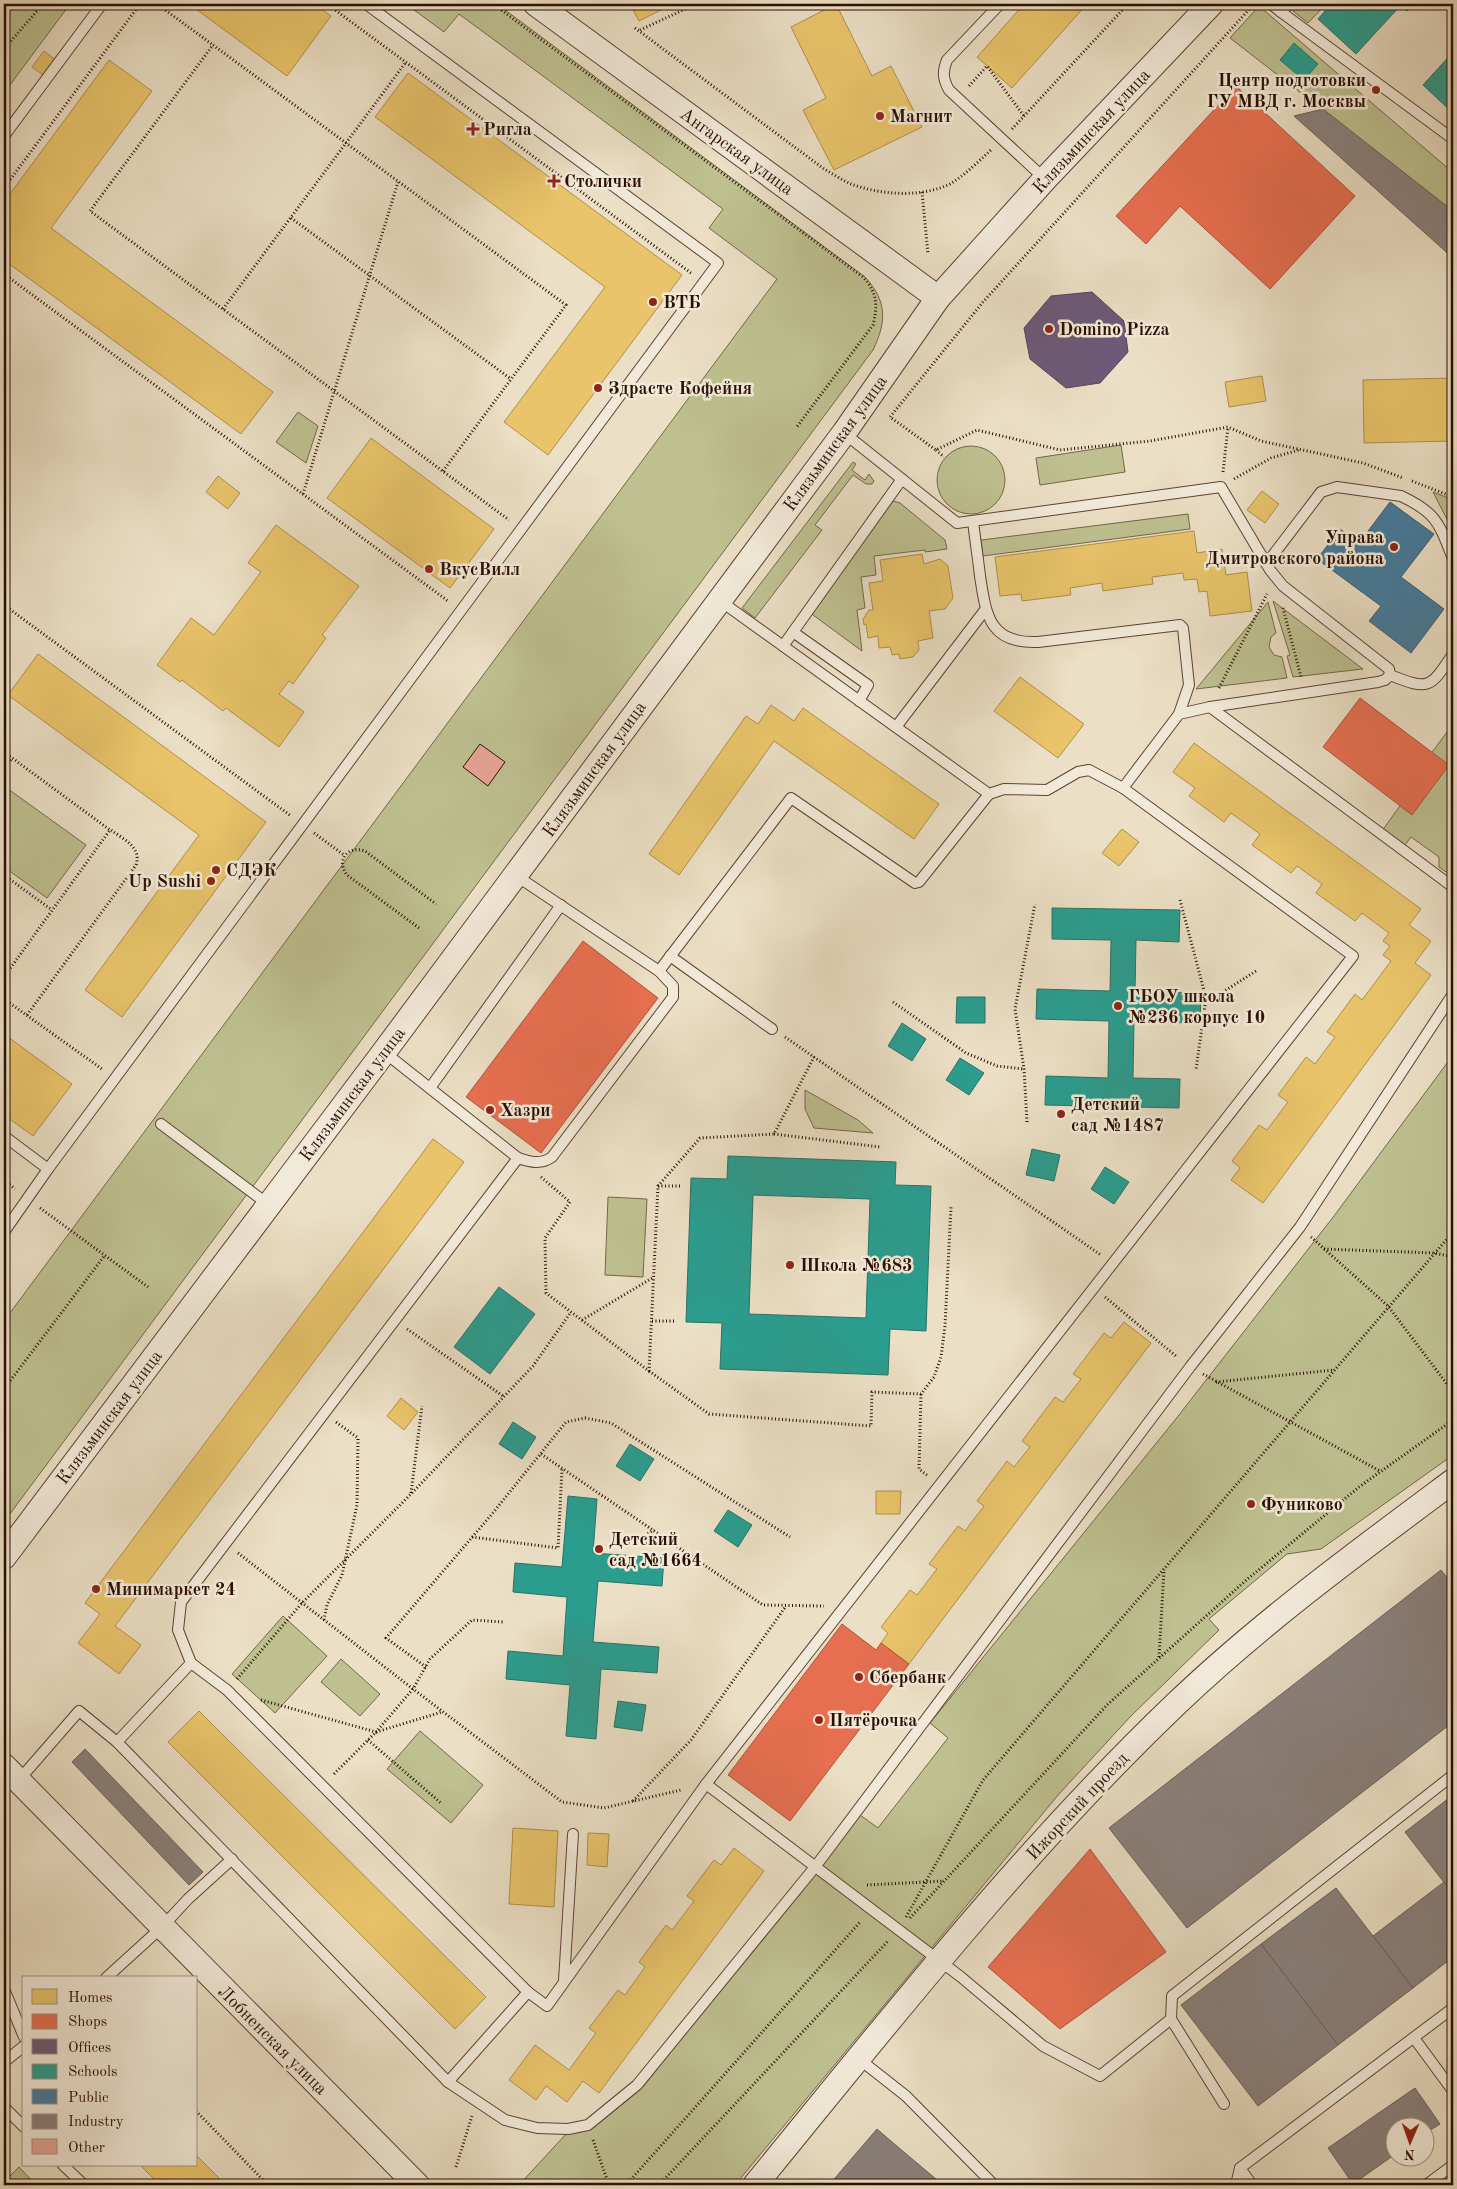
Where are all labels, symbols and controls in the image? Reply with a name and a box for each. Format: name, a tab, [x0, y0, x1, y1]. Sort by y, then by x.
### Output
street label: Клязьминская улица	[1030, 66, 1154, 197]
place label: Центр подготовки ГУ МВД г. Москвы	[1206, 72, 1366, 111]
marker: Центр подготовки ГУ МВД г. Москвы	[1370, 84, 1382, 96]
street label: Ангарская улица	[676, 105, 797, 199]
place label: Магнит	[890, 108, 953, 126]
marker: Магнит	[874, 110, 886, 122]
place label: Ригла	[483, 121, 532, 139]
marker: Ригла	[467, 123, 479, 135]
place label: Столички	[564, 173, 642, 191]
marker: Столички	[548, 175, 560, 187]
place label: ВТБ	[663, 294, 701, 312]
marker: ВТБ	[647, 296, 659, 308]
place label: Domino Pizza	[1059, 321, 1170, 339]
marker: Domino Pizza	[1043, 323, 1055, 335]
street label: Клязьминская улица	[781, 372, 891, 515]
place label: Здрасте Кофейня	[608, 380, 752, 399]
marker: Здрасте Кофейня	[592, 382, 604, 394]
place label: Управа Дмитровского района	[1206, 529, 1384, 568]
marker: Управа Дмитровского района	[1388, 541, 1400, 553]
place label: ВкусВилл	[439, 561, 520, 579]
marker: ВкусВилл	[423, 563, 435, 575]
street label: Клязьминская улица	[540, 698, 650, 841]
place label: СДЭК	[226, 862, 276, 880]
marker: СДЭК	[210, 864, 222, 876]
place label: Up Sushi	[128, 873, 201, 891]
marker: Up Sushi	[205, 875, 217, 887]
place label: ГБОУ школа №236 корпус 10	[1128, 988, 1265, 1027]
marker: ГБОУ школа №236 корпус 10	[1112, 1000, 1124, 1012]
street label: Клязьминская улица	[297, 1024, 409, 1165]
place label: Детский сад №1487	[1071, 1096, 1164, 1135]
place label: Хазри	[500, 1102, 551, 1120]
marker: Хазри	[484, 1104, 496, 1116]
marker: Детский сад №1487	[1055, 1108, 1067, 1120]
place label: Школа №683	[800, 1257, 913, 1275]
marker: Школа №683	[784, 1259, 796, 1271]
street label: Клязьминская улица	[54, 1347, 166, 1488]
place label: Фуниково	[1261, 1496, 1343, 1514]
marker: Фуниково	[1245, 1498, 1257, 1510]
place label: Детский сад №1664	[609, 1531, 702, 1570]
marker: Детский сад №1664	[593, 1543, 605, 1555]
place label: Минимаркет 24	[106, 1581, 236, 1599]
marker: Минимаркет 24	[90, 1583, 102, 1595]
place label: Сбербанк	[869, 1669, 947, 1687]
marker: Сбербанк	[853, 1671, 865, 1683]
place label: Пятёрочка	[829, 1712, 917, 1730]
marker: Пятёрочка	[813, 1714, 825, 1726]
street label: Ижорский проезд	[1024, 1749, 1132, 1864]
legend	[22, 1976, 198, 2166]
street label: Лобненская улица	[214, 1983, 330, 2099]
text: Homes	[68, 1991, 113, 2006]
text: Shops	[68, 2015, 107, 2030]
text: Offices	[68, 2041, 111, 2056]
text: Schools	[68, 2065, 117, 2080]
text: Public	[68, 2091, 109, 2106]
text: Industry	[68, 2115, 124, 2130]
north arrow	[1384, 2116, 1434, 2166]
text: Other	[68, 2141, 105, 2156]
text: N	[1404, 2147, 1415, 2161]

